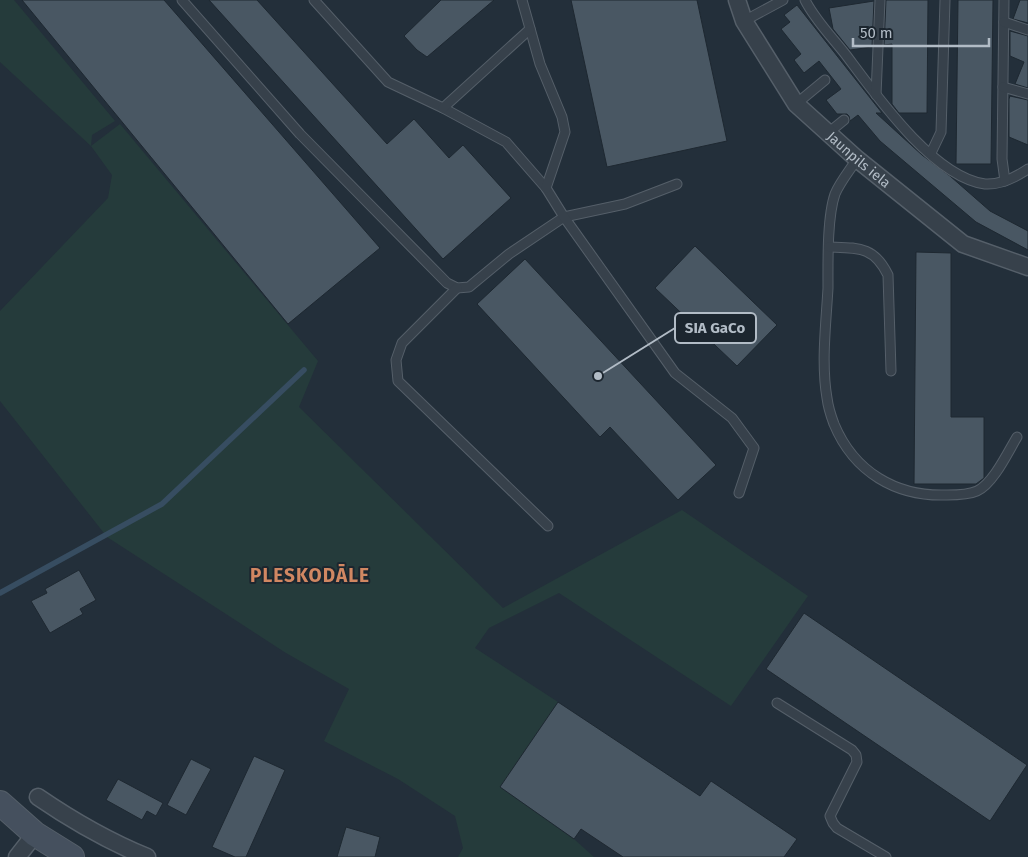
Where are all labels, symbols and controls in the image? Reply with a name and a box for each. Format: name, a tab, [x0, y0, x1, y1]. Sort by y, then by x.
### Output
scale bar	[853, 15, 989, 47]
text: 50 m	[860, 24, 893, 42]
street label: Jaunpils iela	[823, 128, 894, 192]
callout: SIA GaCo	[675, 313, 756, 343]
text: SIA GaCo	[685, 319, 745, 337]
district label: PLESKODĀLE	[250, 564, 370, 587]

